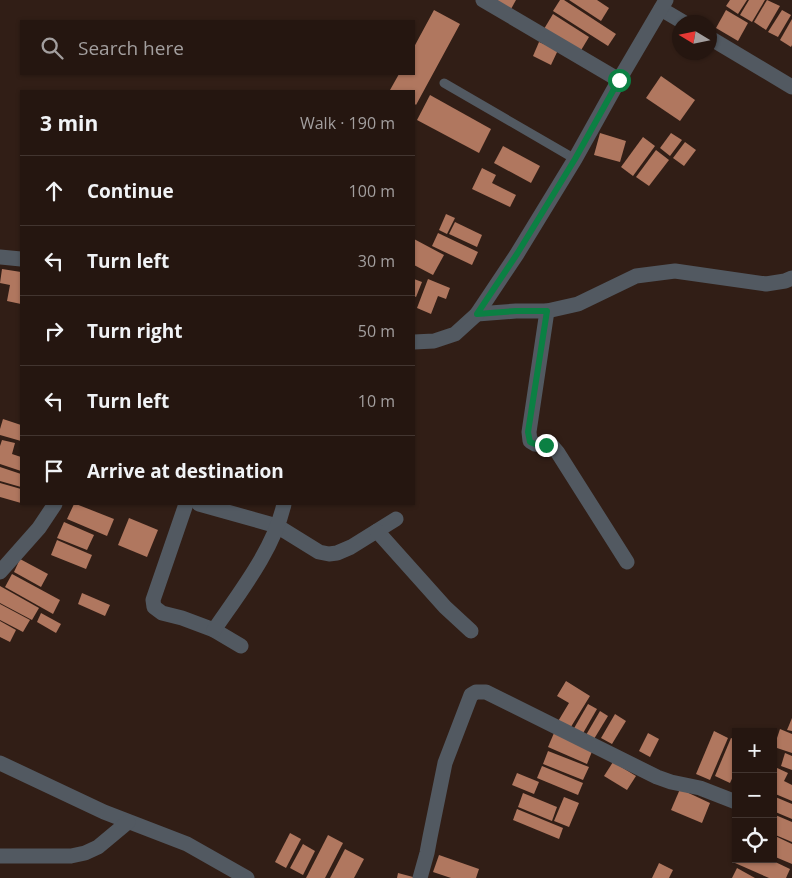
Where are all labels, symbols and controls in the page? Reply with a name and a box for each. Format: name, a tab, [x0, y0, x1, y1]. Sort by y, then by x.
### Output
north arrow	[672, 15, 717, 60]
search box	[20, 20, 415, 75]
icon: search	[38, 34, 66, 62]
text: Search here	[78, 35, 184, 61]
route start	[608, 69, 631, 92]
text: 3 min	[40, 109, 98, 137]
text: Walk · 190 m	[300, 112, 395, 134]
icon: ahead	[40, 177, 68, 205]
text: Continue	[87, 178, 174, 204]
text: 100 m	[349, 180, 395, 202]
icon: left	[40, 247, 68, 275]
text: Turn left	[87, 248, 169, 274]
text: 30 m	[358, 250, 395, 272]
icon: right	[40, 317, 68, 345]
text: Turn right	[87, 318, 182, 344]
text: 50 m	[358, 320, 395, 342]
icon: left	[40, 387, 68, 415]
text: Turn left	[87, 388, 169, 414]
text: 10 m	[358, 390, 395, 412]
route end	[535, 434, 558, 457]
icon: arrive	[40, 457, 68, 485]
text: Arrive at destination	[87, 458, 284, 484]
map controls	[732, 728, 777, 863]
button: +	[732, 728, 777, 773]
button: −	[732, 773, 777, 818]
button: locate	[732, 818, 777, 863]

